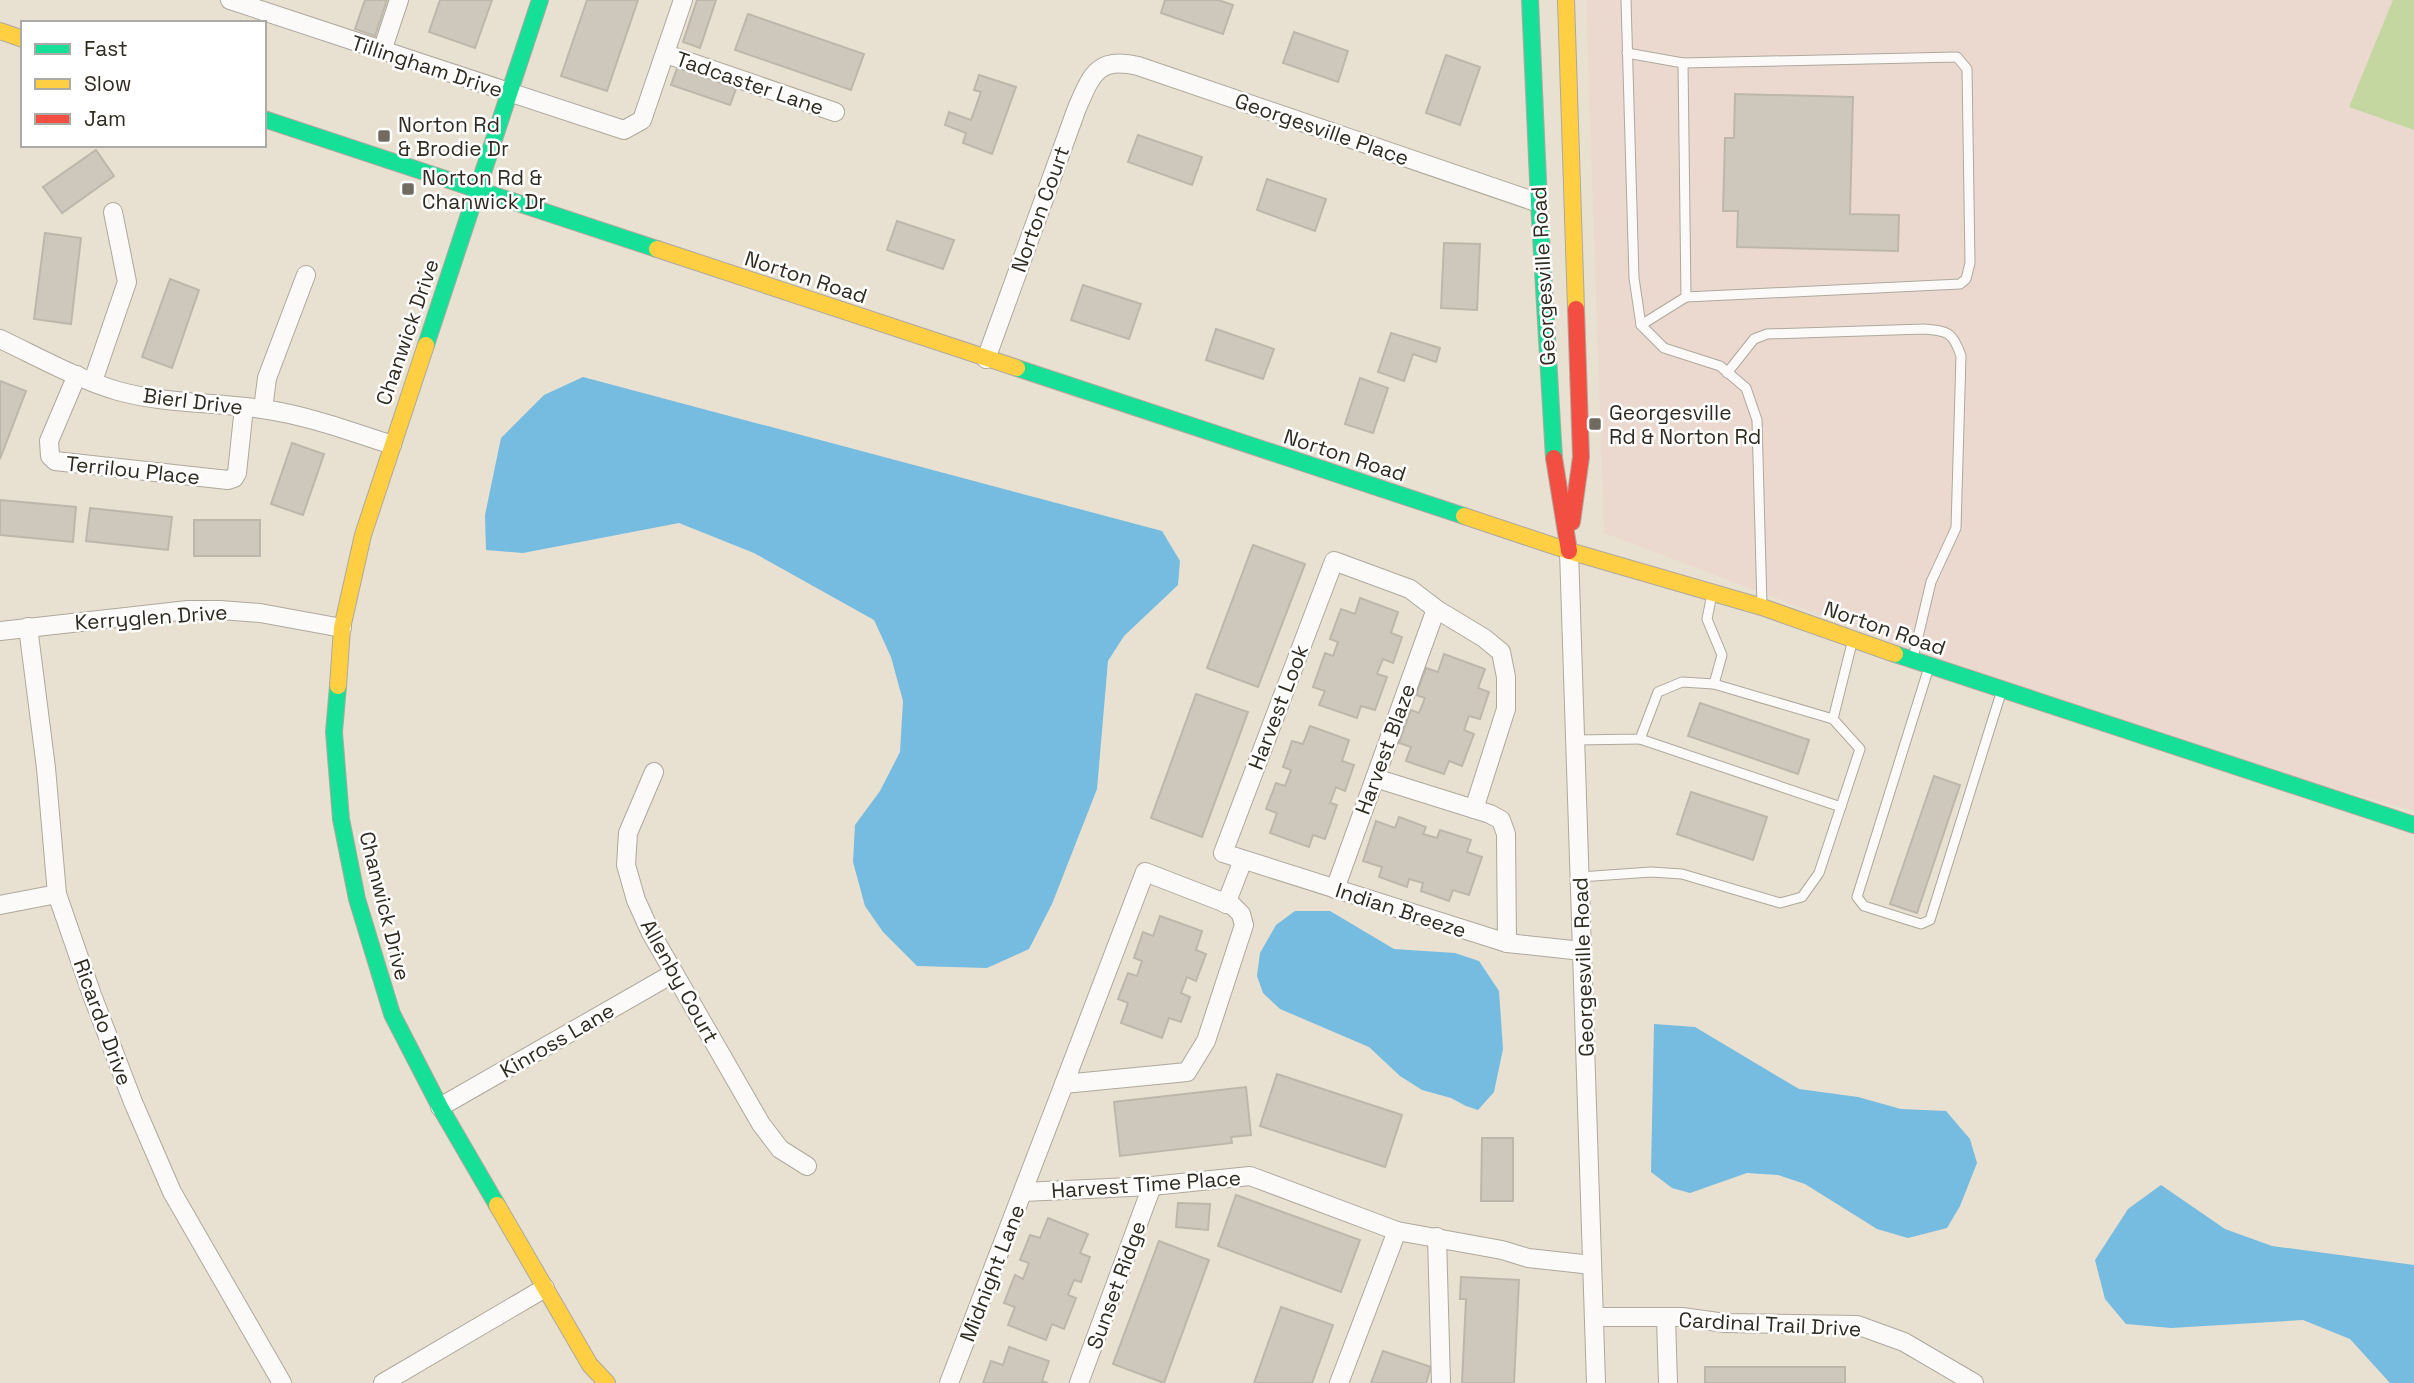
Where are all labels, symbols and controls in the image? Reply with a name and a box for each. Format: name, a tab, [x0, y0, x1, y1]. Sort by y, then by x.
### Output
legend	[21, 21, 266, 147]
street label: Tillingham Drive	[348, 29, 506, 103]
text: Fast	[84, 35, 128, 62]
street label: Tadcaster Lane	[672, 45, 828, 121]
text: Slow	[84, 70, 132, 97]
street label: Georgesville Place	[1231, 87, 1413, 171]
text: Jam	[84, 105, 126, 132]
place label: Norton Rd & Brodie Dr	[398, 111, 509, 162]
marker: Norton Rd & Brodie Dr	[376, 128, 392, 144]
street label: Norton Court	[1005, 142, 1075, 276]
place label: Norton Rd & Chanwick Dr	[422, 164, 546, 215]
marker: Norton Rd & Chanwick Dr	[400, 181, 416, 197]
street label: Georgesville Road	[1525, 186, 1561, 366]
street label: Norton Road	[741, 245, 871, 309]
street label: Chanwick Drive	[369, 255, 445, 409]
street label: Bierl Drive	[142, 381, 244, 421]
place label: Georgesville Rd & Norton Rd	[1609, 399, 1761, 450]
marker: Georgesville Rd & Norton Rd	[1587, 416, 1603, 432]
street label: Norton Road	[1280, 423, 1410, 487]
street label: Terrilou Place	[65, 450, 201, 490]
street label: Norton Road	[1821, 595, 1949, 661]
street label: Kerryglen Drive	[74, 598, 228, 636]
street label: Harvest Look	[1242, 641, 1314, 773]
street label: Harvest Blaze	[1349, 680, 1421, 818]
street label: Chanwick Drive	[353, 829, 417, 983]
street label: Indian Breeze	[1332, 876, 1470, 944]
street label: Georgesville Road	[1566, 877, 1600, 1057]
street label: Allenby Court	[635, 914, 725, 1048]
street label: Ricardo Drive	[68, 955, 138, 1089]
street label: Kinross Lane	[495, 996, 619, 1084]
street label: Harvest Time Place	[1050, 1164, 1242, 1204]
street label: Midnight Lane	[953, 1201, 1031, 1345]
street label: Sunset Ridge	[1080, 1217, 1152, 1353]
street label: Cardinal Trail Drive	[1678, 1306, 1862, 1342]

